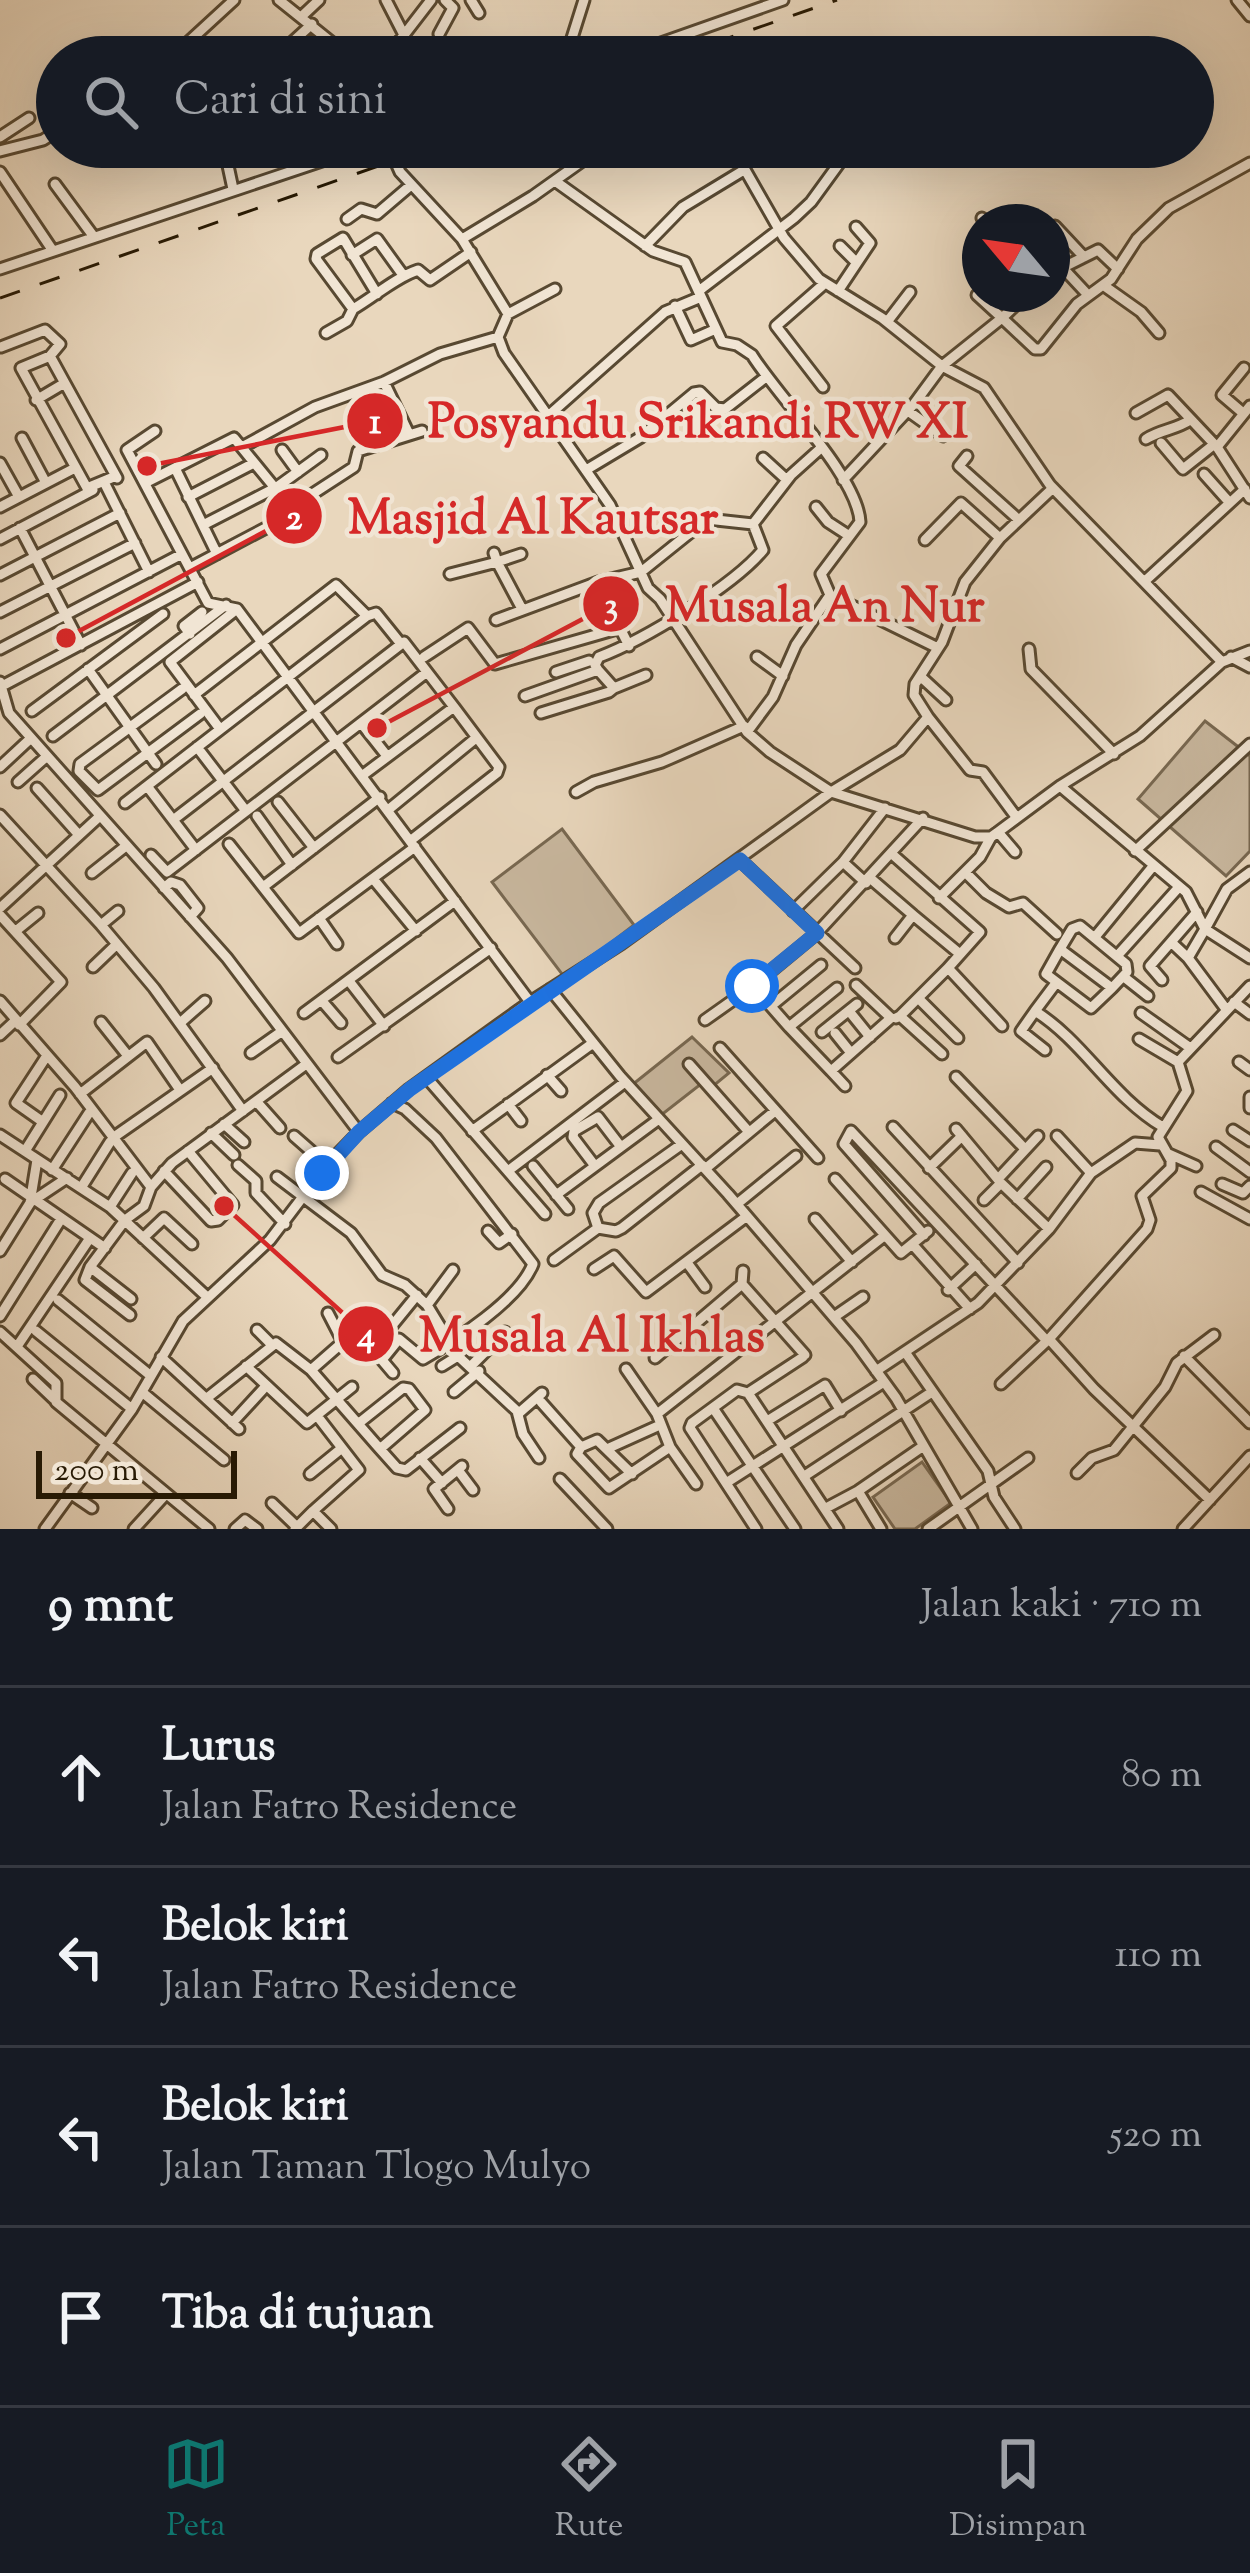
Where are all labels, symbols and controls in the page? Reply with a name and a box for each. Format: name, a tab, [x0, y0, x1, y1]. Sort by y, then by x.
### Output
search box	[36, 36, 1214, 168]
icon: search	[78, 69, 144, 135]
text: Cari di sini	[174, 70, 387, 135]
north arrow	[962, 204, 1070, 312]
callout: Posyandu Srikandi RW XI	[345, 379, 992, 463]
text: Posyandu Srikandi RW XI	[428, 391, 968, 460]
text: 1	[369, 398, 382, 450]
callout: Masjid Al Kautsar	[264, 474, 742, 558]
text: Masjid Al Kautsar	[348, 487, 719, 556]
text: 2	[286, 494, 303, 546]
callout: Musala An Nur	[581, 562, 1008, 646]
text: Musala An Nur	[665, 575, 986, 644]
text: 3	[604, 582, 618, 634]
route start	[725, 959, 779, 1013]
route end	[295, 1146, 349, 1200]
callout: Musala Al Ikhlas	[336, 1292, 789, 1376]
text: Musala Al Ikhlas	[419, 1305, 765, 1374]
text: 4	[356, 1311, 375, 1363]
scale bar	[36, 1445, 237, 1498]
text: 200 m	[54, 1448, 139, 1496]
text: 9 mnt	[48, 1571, 173, 1644]
text: Jalan kaki · 710 m	[921, 1579, 1202, 1635]
text: Lurus	[162, 1716, 276, 1781]
icon: ahead	[48, 1744, 114, 1810]
text: 80 m	[1121, 1749, 1202, 1805]
text: Jalan Fatro Residence	[162, 1781, 517, 1837]
text: Belok kiri	[162, 1896, 348, 1961]
icon: left	[48, 1924, 114, 1990]
text: 110 m	[1115, 1929, 1202, 1985]
text: Jalan Fatro Residence	[162, 1961, 517, 2017]
text: Belok kiri	[162, 2076, 348, 2141]
icon: left	[48, 2104, 114, 2170]
text: 520 m	[1109, 2109, 1202, 2165]
text: Jalan Taman Tlogo Mulyo	[162, 2141, 591, 2197]
icon: arrive	[48, 2284, 114, 2350]
text: Tiba di tujuan	[162, 2284, 434, 2349]
tab: Peta	[163, 2431, 229, 2551]
tab: Rute	[555, 2431, 623, 2551]
tab: Disimpan	[949, 2431, 1087, 2551]

